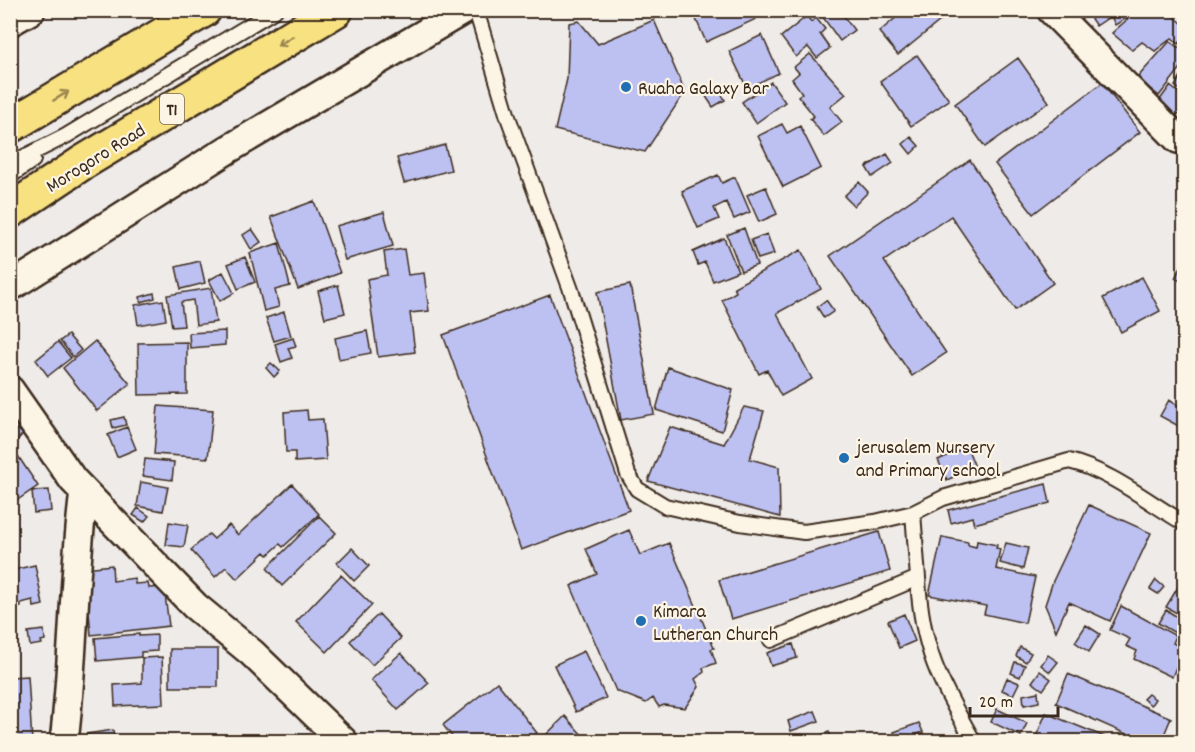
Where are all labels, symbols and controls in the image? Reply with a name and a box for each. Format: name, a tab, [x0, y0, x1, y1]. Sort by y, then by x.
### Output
one-way arrow	[277, 35, 294, 47]
place label: Ruaha Galaxy Bar	[638, 76, 769, 104]
marker: Ruaha Galaxy Bar	[619, 80, 633, 94]
one-way arrow	[52, 90, 69, 102]
road number: T1	[160, 94, 184, 124]
street label: Morogoro Road	[41, 118, 152, 201]
place label: jerusalem Nursery and Primary school	[854, 435, 1000, 486]
marker: jerusalem Nursery and Primary school	[837, 451, 851, 465]
place label: Kimara Lutheran Church	[653, 599, 778, 650]
marker: Kimara Lutheran Church	[634, 614, 648, 628]
scale bar	[970, 680, 1058, 718]
text: 20 m	[979, 691, 1013, 716]

